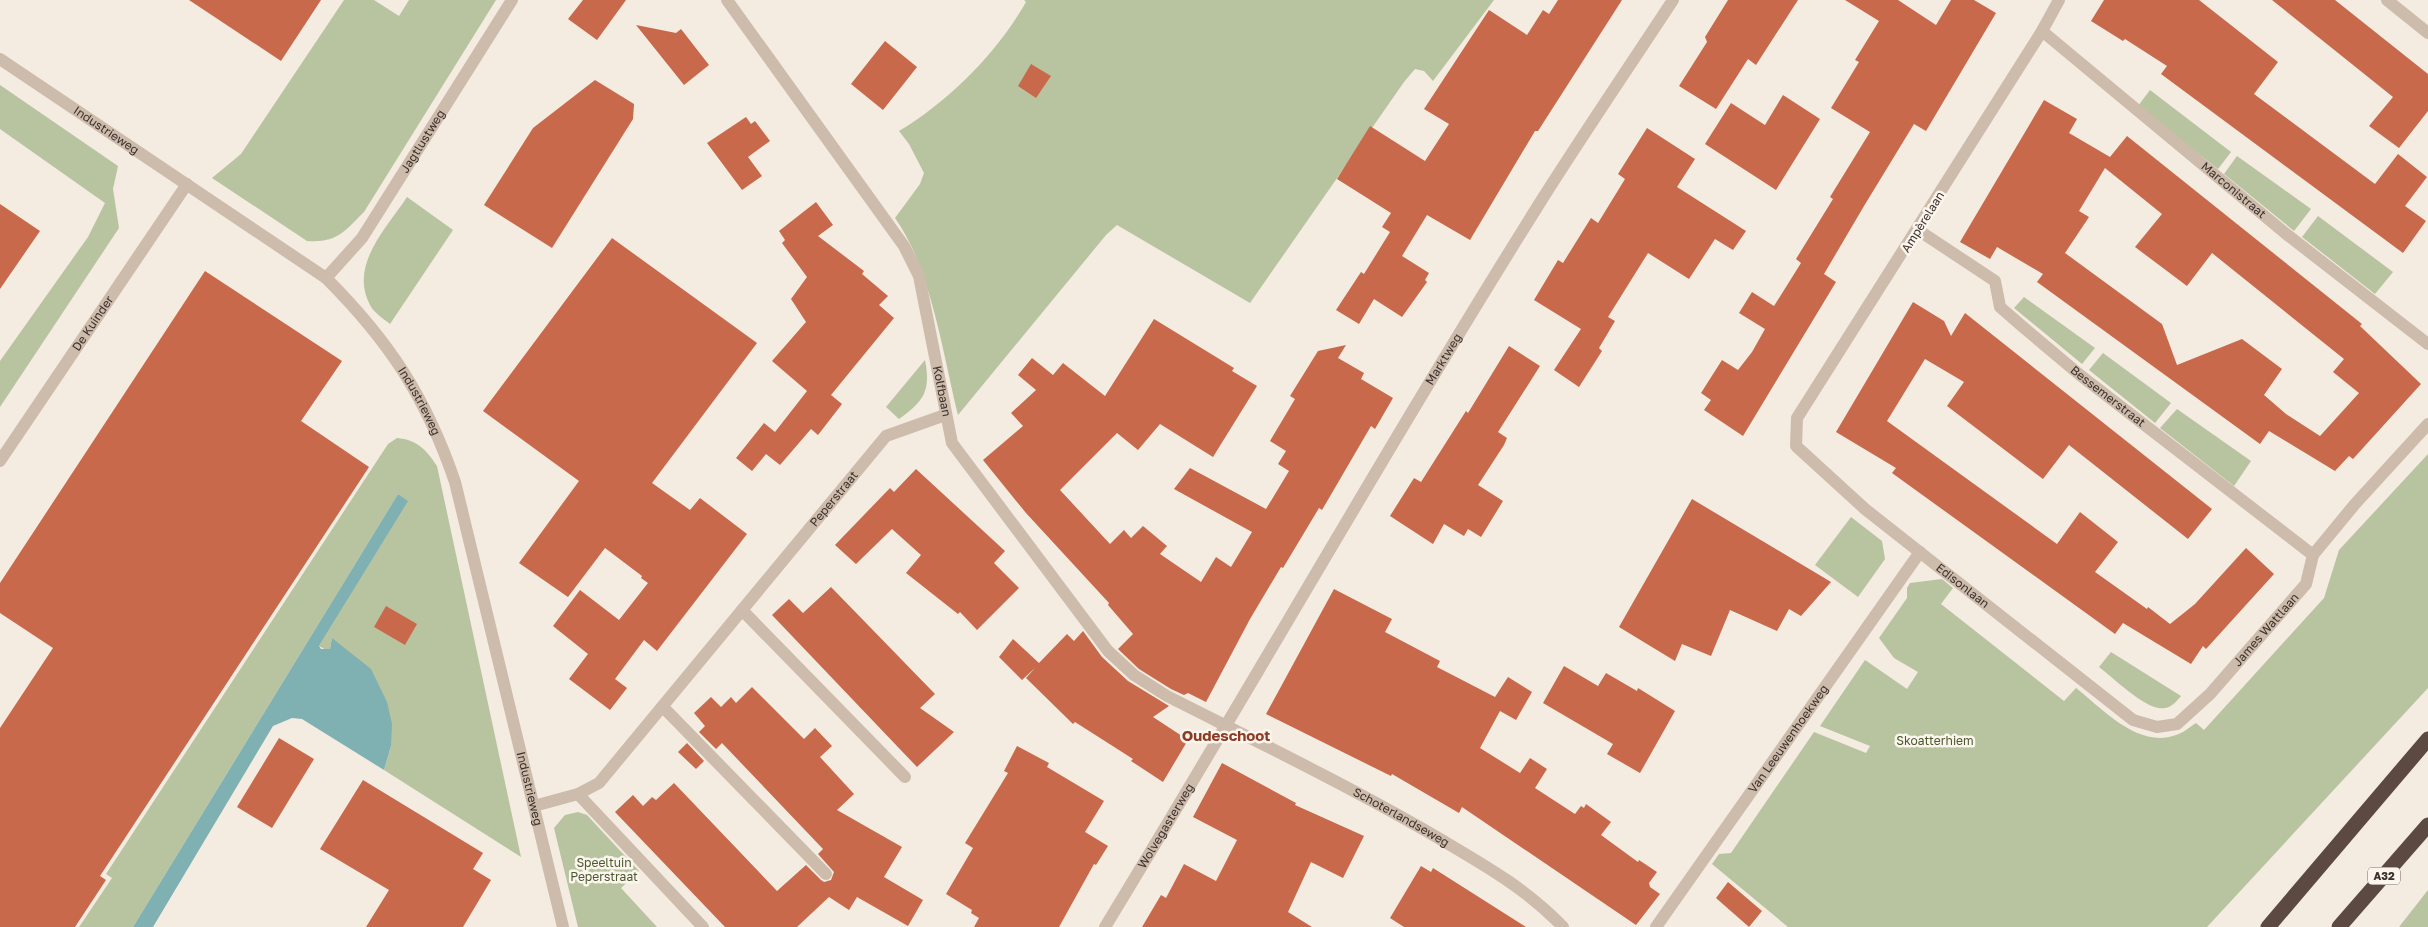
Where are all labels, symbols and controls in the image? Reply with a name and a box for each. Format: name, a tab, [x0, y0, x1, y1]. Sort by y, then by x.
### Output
street label: Industrieweg	[71, 103, 142, 157]
street label: Jagtlustweg	[397, 107, 448, 176]
street label: Marconistraat	[2198, 158, 2270, 221]
street label: Ampèrelaan	[1898, 188, 1947, 255]
street label: De Kuinder	[69, 292, 117, 354]
street label: Marktweg	[1422, 330, 1465, 388]
street label: Bessemerstraat	[2068, 362, 2149, 430]
street label: Industrieweg	[395, 364, 444, 437]
street label: Kolfbaan	[930, 364, 955, 418]
street label: Peperstraat	[806, 468, 861, 529]
street label: Edisonlaan	[1933, 560, 1992, 611]
street label: James Wattlaan	[2230, 590, 2302, 669]
street label: Van Leeuwenhoekweg	[1745, 682, 1831, 796]
district label: Oudeschoot	[1182, 726, 1270, 744]
park label: Skoatterhiem	[1896, 733, 1974, 748]
street label: Industrieweg	[514, 750, 546, 827]
street label: Wolvegasterweg	[1134, 780, 1197, 871]
street label: Schoterlandseweg	[1351, 784, 1452, 850]
park label: Speeltuin Peperstraat	[570, 855, 638, 884]
road number: A32	[2368, 868, 2400, 884]

